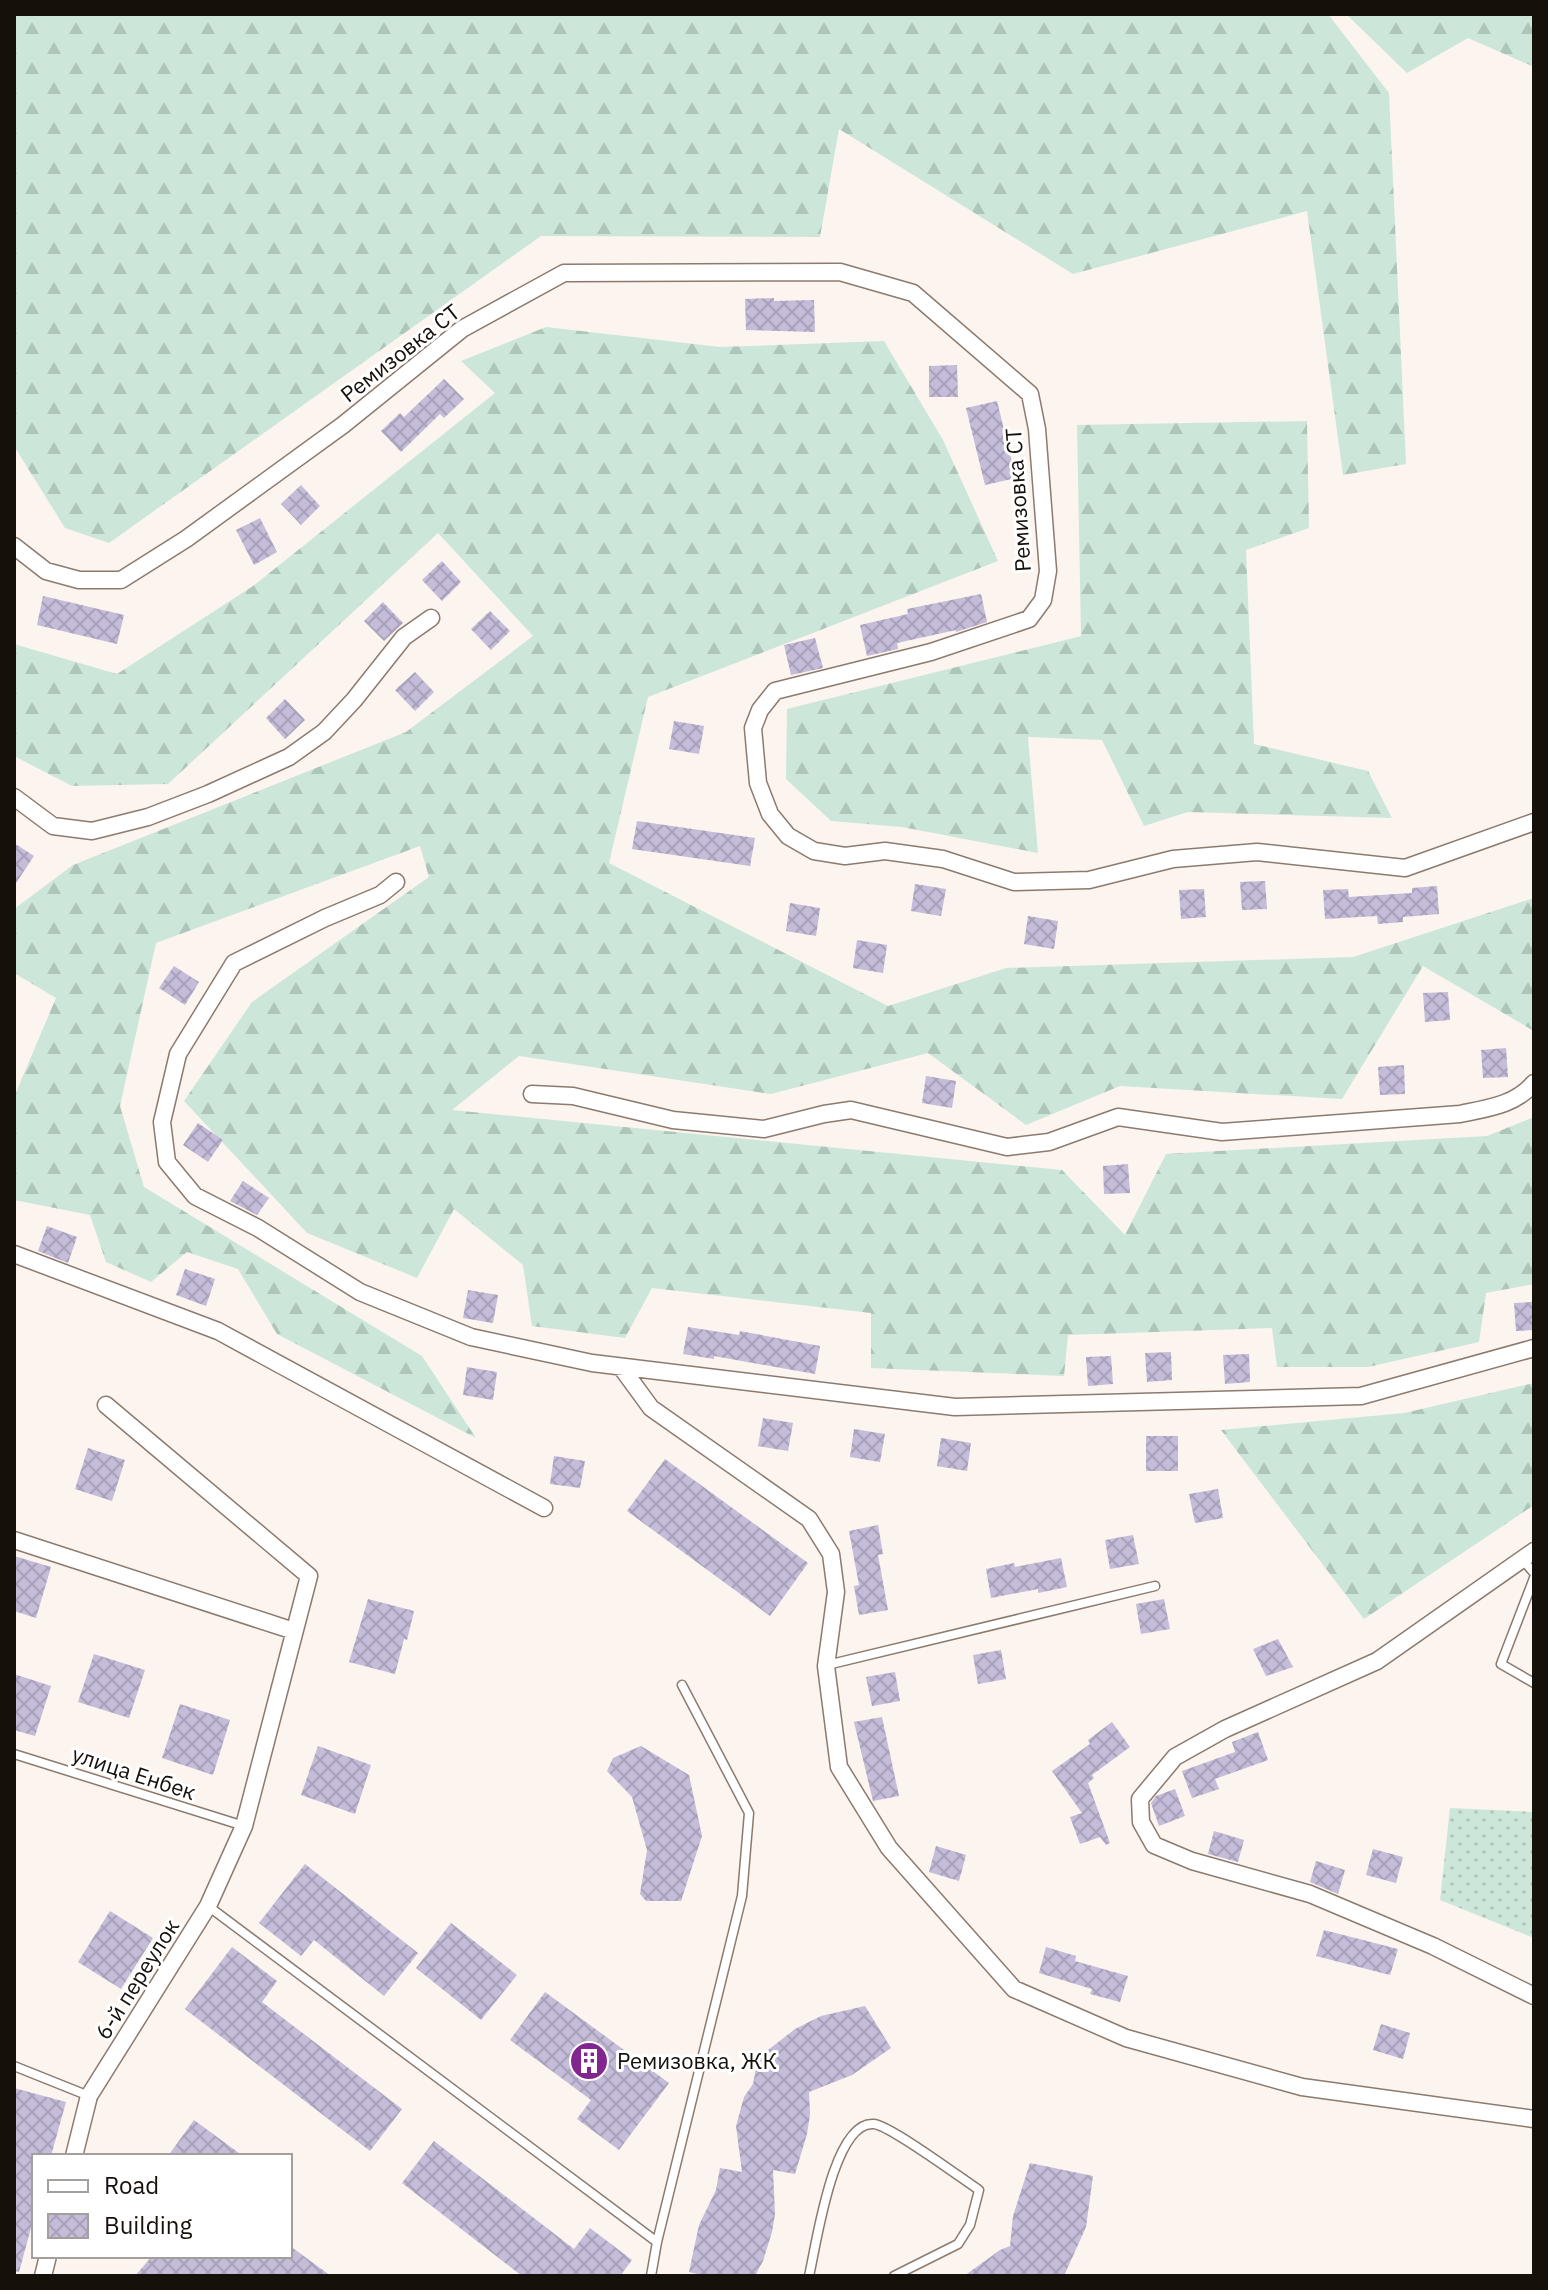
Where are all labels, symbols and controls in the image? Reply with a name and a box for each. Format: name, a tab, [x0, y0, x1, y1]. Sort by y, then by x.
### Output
street label: Ремизовка СТ	[334, 297, 466, 408]
street label: Ремизовка СТ	[998, 427, 1037, 573]
street label: улица Енбек	[69, 1739, 200, 1806]
street label: 6-й переулок	[88, 1913, 185, 2045]
building icon: Ремизовка, ЖК	[568, 2040, 610, 2082]
place label: Ремизовка, ЖК	[617, 2046, 777, 2075]
legend	[32, 2154, 292, 2258]
text: Road	[104, 2169, 159, 2201]
text: Building	[104, 2209, 192, 2241]

